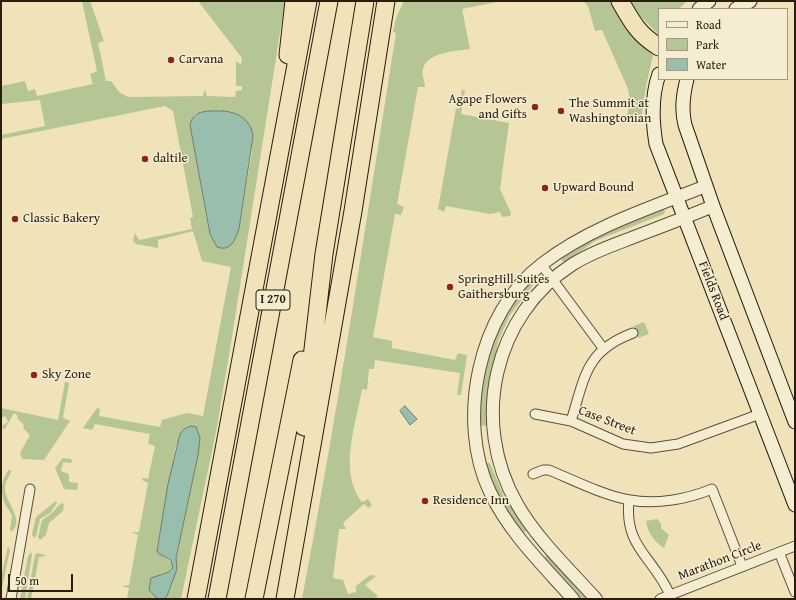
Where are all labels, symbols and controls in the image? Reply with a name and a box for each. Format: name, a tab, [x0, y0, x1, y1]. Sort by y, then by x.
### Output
legend	[658, 8, 788, 80]
text: Road	[696, 16, 721, 33]
text: Park	[696, 36, 719, 53]
place label: Carvana	[179, 52, 223, 68]
marker: Carvana	[166, 55, 176, 65]
text: Water	[696, 56, 726, 73]
place label: Agape Flowers and Gifts	[449, 92, 527, 123]
place label: The Summit at Washingtonian	[569, 96, 651, 127]
marker: Agape Flowers and Gifts	[530, 102, 540, 112]
marker: The Summit at Washingtonian	[556, 106, 566, 116]
place label: daltile	[153, 151, 188, 167]
marker: daltile	[140, 154, 150, 164]
place label: Upward Bound	[553, 180, 634, 196]
marker: Upward Bound	[540, 183, 550, 193]
place label: Classic Bakery	[23, 211, 100, 227]
marker: Classic Bakery	[10, 214, 20, 224]
street label: Fields Road	[695, 259, 731, 323]
place label: SpringHill Suites Gaithersburg	[458, 272, 549, 303]
marker: SpringHill Suites Gaithersburg	[445, 282, 455, 292]
road number: I 270	[256, 290, 290, 310]
place label: Sky Zone	[42, 367, 91, 383]
marker: Sky Zone	[29, 370, 39, 380]
street label: Case Street	[576, 403, 638, 439]
place label: Residence Inn	[433, 493, 509, 509]
marker: Residence Inn	[420, 496, 430, 506]
street label: Marathon Circle	[676, 538, 764, 584]
scale bar	[10, 566, 75, 592]
text: 50 m	[15, 572, 39, 589]

